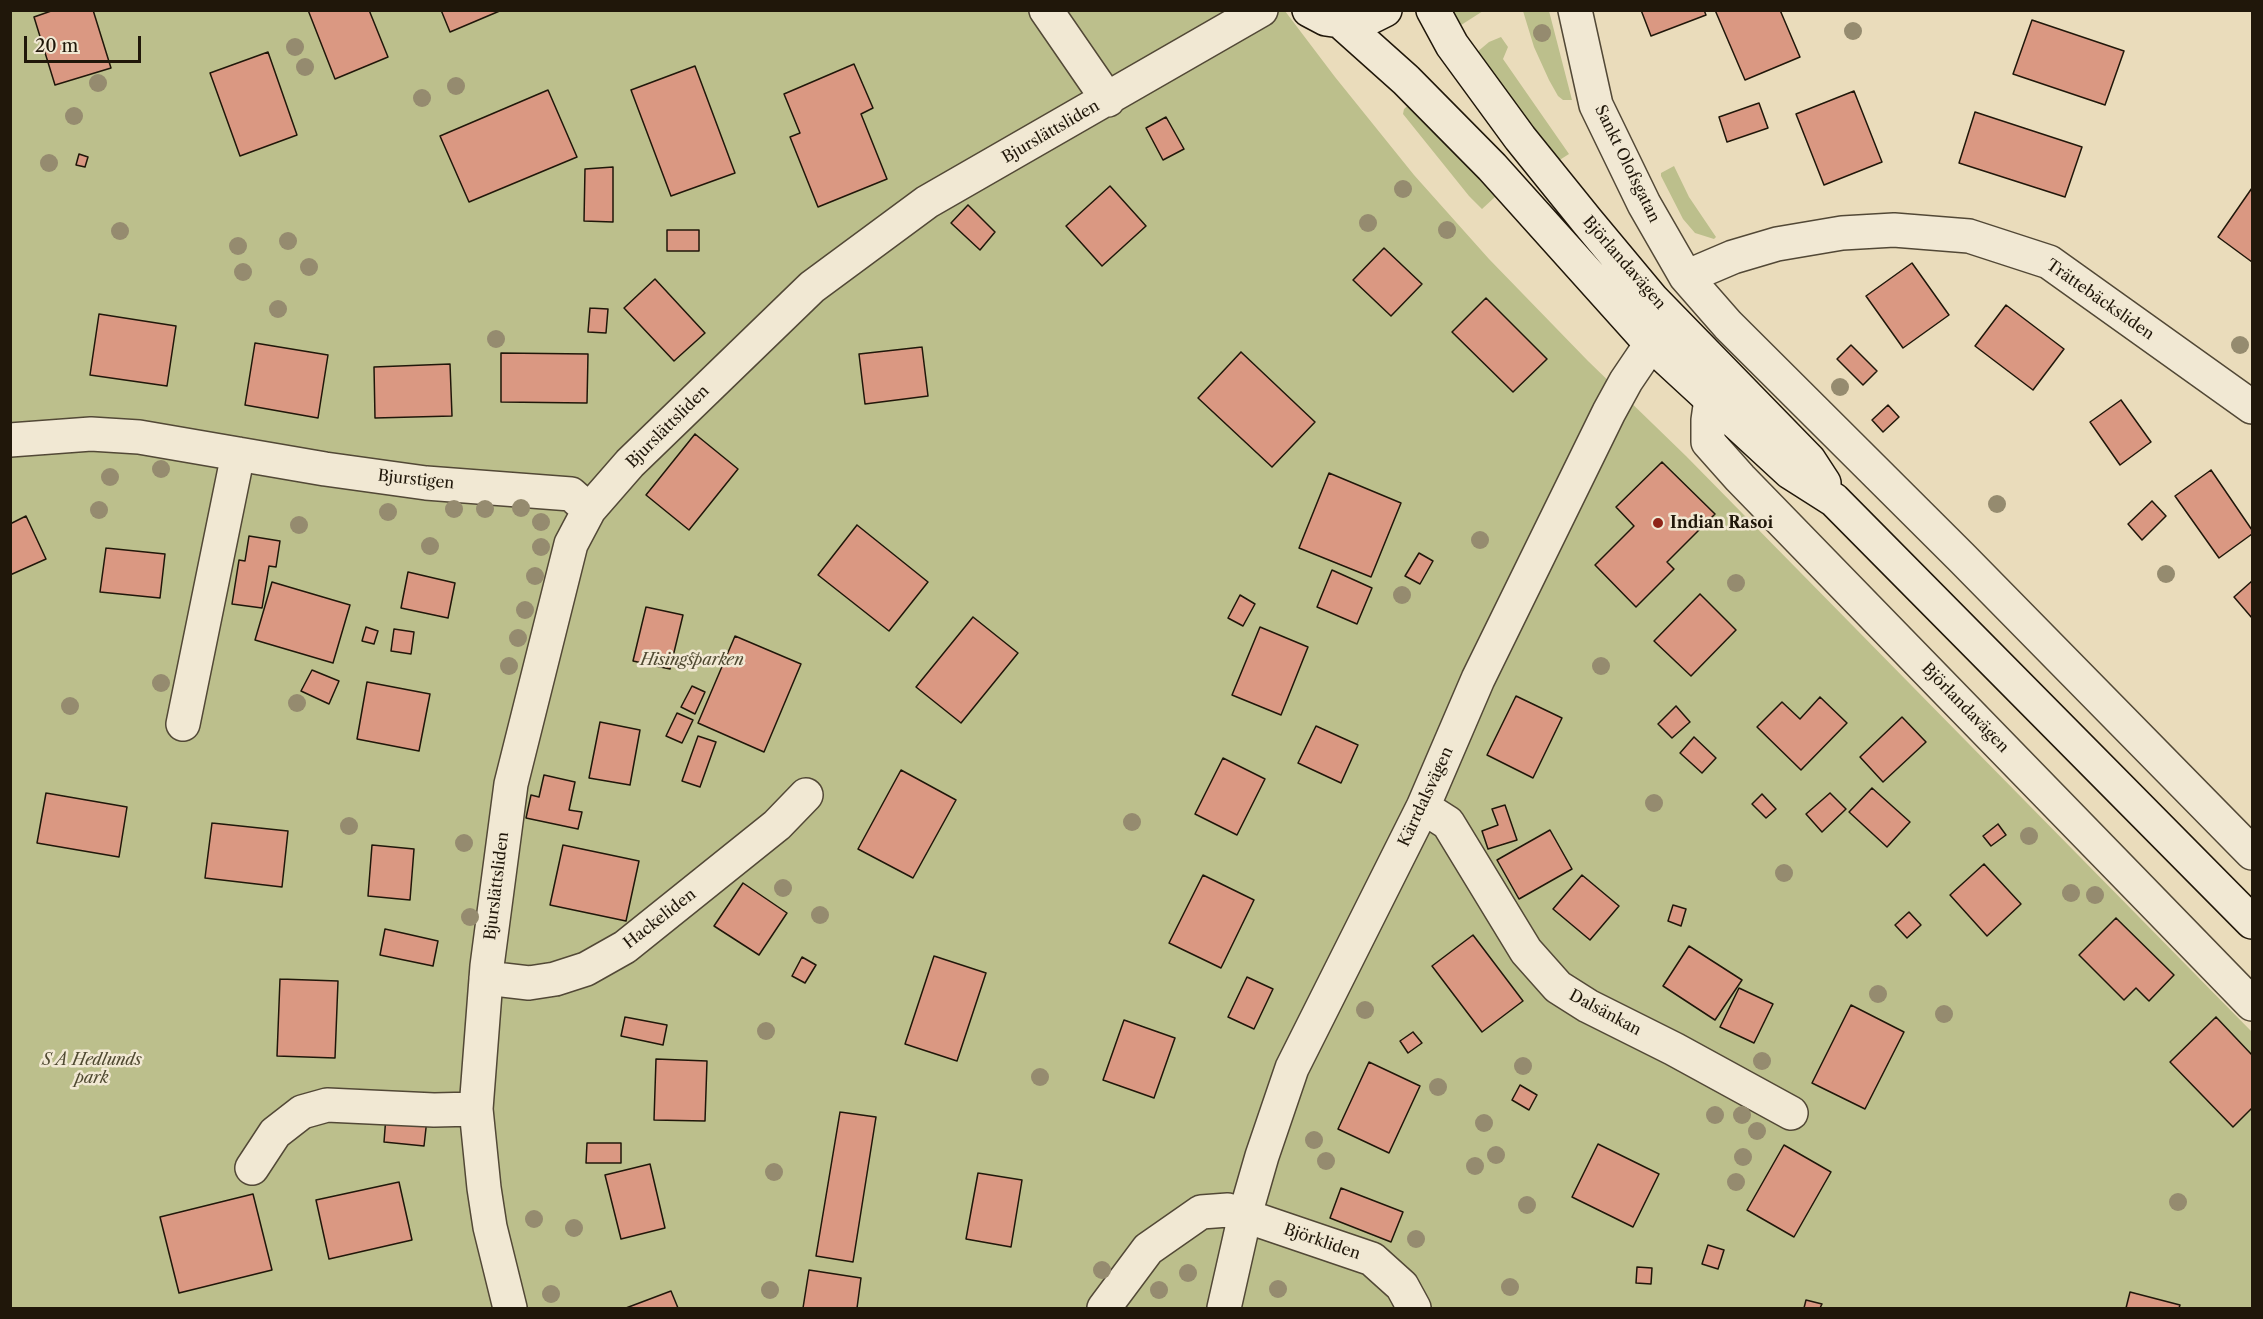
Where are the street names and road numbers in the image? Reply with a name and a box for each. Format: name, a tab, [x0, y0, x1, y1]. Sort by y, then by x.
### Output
street label: Bjurslättsliden	[999, 96, 1103, 168]
street label: Sankt Olofsgatan	[1590, 102, 1664, 226]
street label: Björlandavägen	[1578, 212, 1670, 314]
street label: Trättebäcksliden	[2042, 256, 2158, 344]
street label: Bjurslättsliden	[623, 382, 713, 472]
street label: Bjurstigen	[377, 466, 455, 494]
street label: Björlandavägen	[1917, 659, 2013, 757]
street label: Kärrdalsvägen	[1394, 744, 1458, 850]
street label: Bjurslättsliden	[481, 831, 513, 941]
street label: Hackeliden	[620, 885, 700, 953]
street label: Dalsänkan	[1566, 986, 1644, 1040]
street label: Björkliden	[1281, 1220, 1363, 1264]

